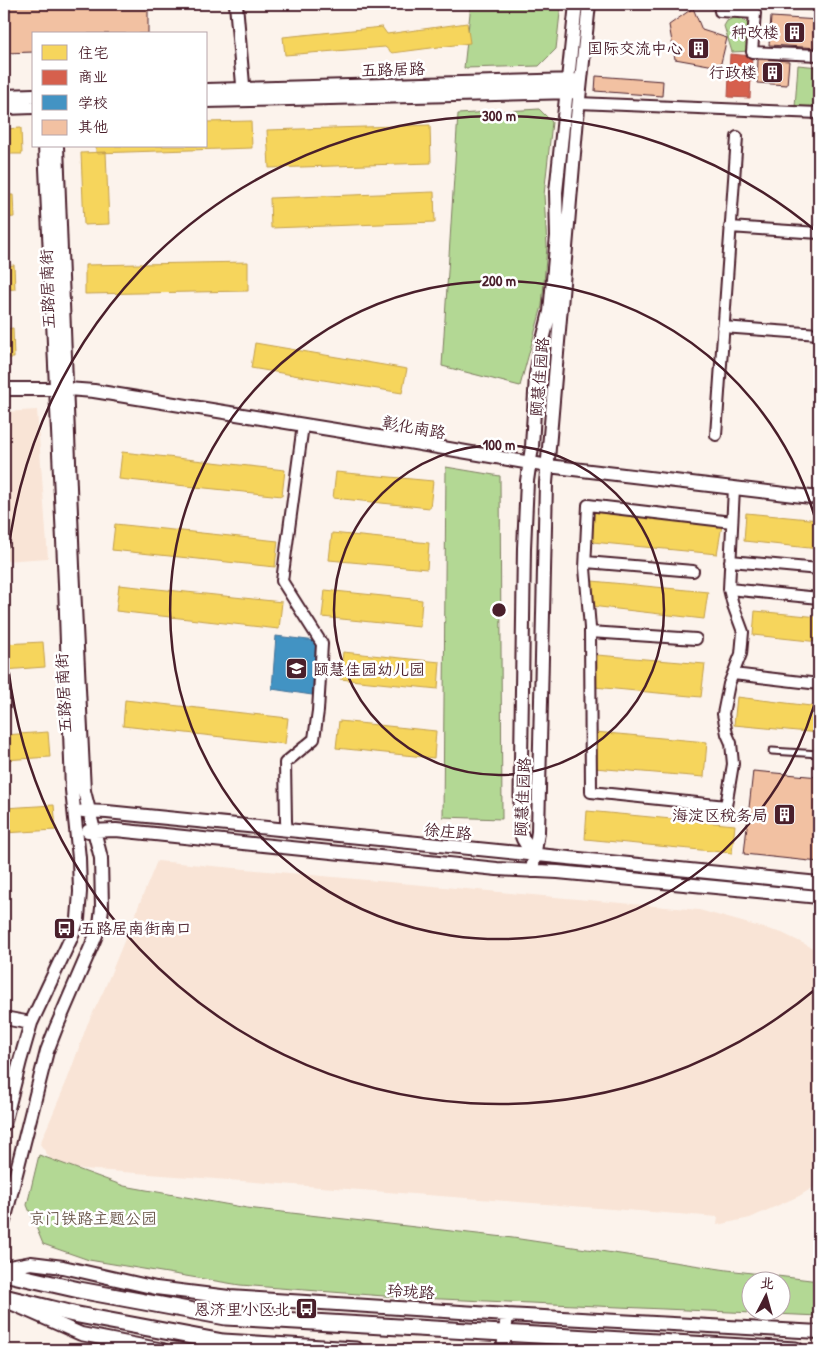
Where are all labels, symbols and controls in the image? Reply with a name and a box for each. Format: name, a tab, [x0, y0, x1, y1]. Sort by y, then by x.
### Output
building icon: 种改楼	[783, 20, 807, 44]
place label: 种改楼	[731, 21, 779, 43]
legend	[32, 32, 208, 148]
building icon: 国际交流中心	[687, 36, 711, 60]
place label: 国际交流中心	[587, 37, 683, 59]
text: 住宅	[78, 42, 108, 63]
street label: 五路居路	[361, 57, 425, 81]
building icon: 行政楼	[761, 60, 785, 84]
place label: 行政楼	[709, 61, 757, 83]
text: 商业	[78, 66, 108, 87]
text: 学校	[78, 92, 108, 113]
text: 300 m	[482, 105, 516, 126]
text: 其他	[78, 116, 108, 137]
street label: 五路居南街	[35, 249, 59, 329]
text: 200 m	[482, 270, 516, 291]
street label: 颐慧佳园路	[525, 336, 553, 418]
street label: 彰化南路	[381, 411, 447, 443]
text: 100 m	[483, 434, 515, 455]
centre of rings	[490, 601, 508, 619]
street label: 五路居南街	[50, 652, 76, 734]
school or university icon: 颐慧佳园幼儿园	[285, 657, 309, 681]
place label: 颐慧佳园幼儿园	[313, 658, 425, 680]
street label: 颐慧佳园路	[509, 756, 535, 838]
building icon: 海淀区税务局	[772, 803, 796, 827]
place label: 海淀区税务局	[672, 804, 768, 826]
street label: 徐庄路	[423, 818, 473, 844]
bus stop icon: 五路居南街南口	[52, 916, 76, 940]
place label: 五路居南街南口	[80, 917, 192, 939]
park label: 京门铁路主题公园	[29, 1207, 157, 1229]
north arrow	[740, 1272, 790, 1322]
text: 北	[759, 1272, 775, 1293]
street label: 玲珑路	[386, 1278, 436, 1304]
bus stop icon: 恩济里小区北	[294, 1297, 318, 1321]
place label: 恩济里小区北	[194, 1298, 290, 1320]

